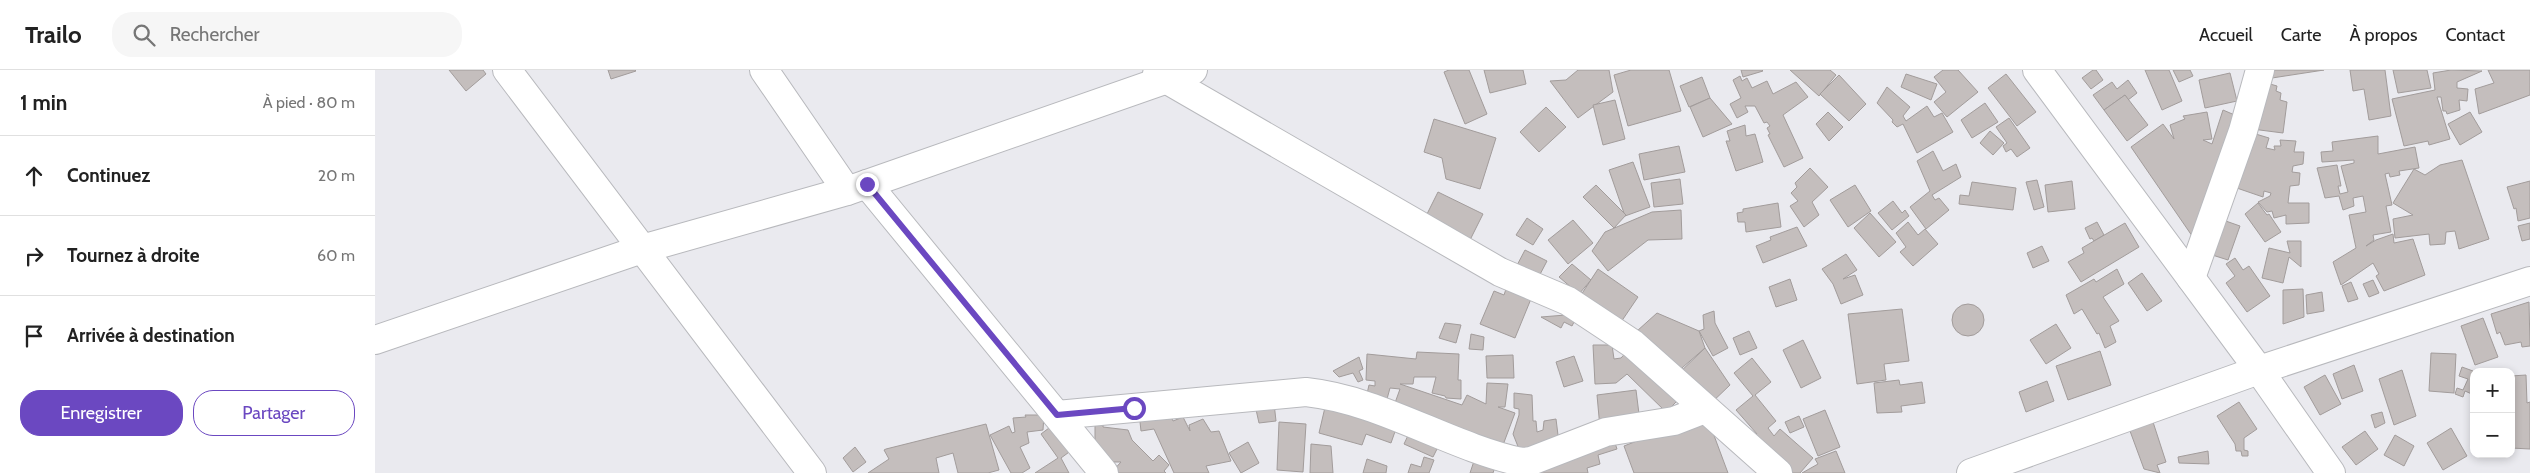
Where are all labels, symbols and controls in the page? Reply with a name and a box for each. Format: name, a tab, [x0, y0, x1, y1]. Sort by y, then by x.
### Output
search box	[112, 12, 462, 57]
text: Trailo	[25, 20, 82, 49]
icon: search	[130, 21, 158, 49]
text: Rechercher	[170, 23, 260, 46]
text: Accueil	[2199, 24, 2253, 46]
text: Carte	[2281, 24, 2321, 46]
text: À propos	[2349, 24, 2417, 46]
text: Contact	[2445, 24, 2505, 46]
text: 1 min	[20, 90, 67, 115]
text: À pied · 80 m	[263, 93, 355, 112]
icon: ahead	[20, 162, 48, 190]
text: Continuez	[67, 164, 150, 187]
text: 20 m	[318, 166, 355, 185]
route end	[856, 173, 879, 196]
icon: right	[20, 242, 48, 270]
text: Tournez à droite	[67, 244, 200, 267]
text: 60 m	[317, 246, 355, 265]
icon: arrive	[20, 322, 48, 350]
text: Arrivée à destination	[67, 324, 235, 347]
map controls	[2470, 368, 2515, 458]
button: +	[2470, 368, 2515, 413]
button: Enregistrer	[20, 390, 183, 436]
button: Partager	[193, 390, 355, 436]
route start	[1123, 397, 1146, 420]
button: −	[2470, 413, 2515, 458]

